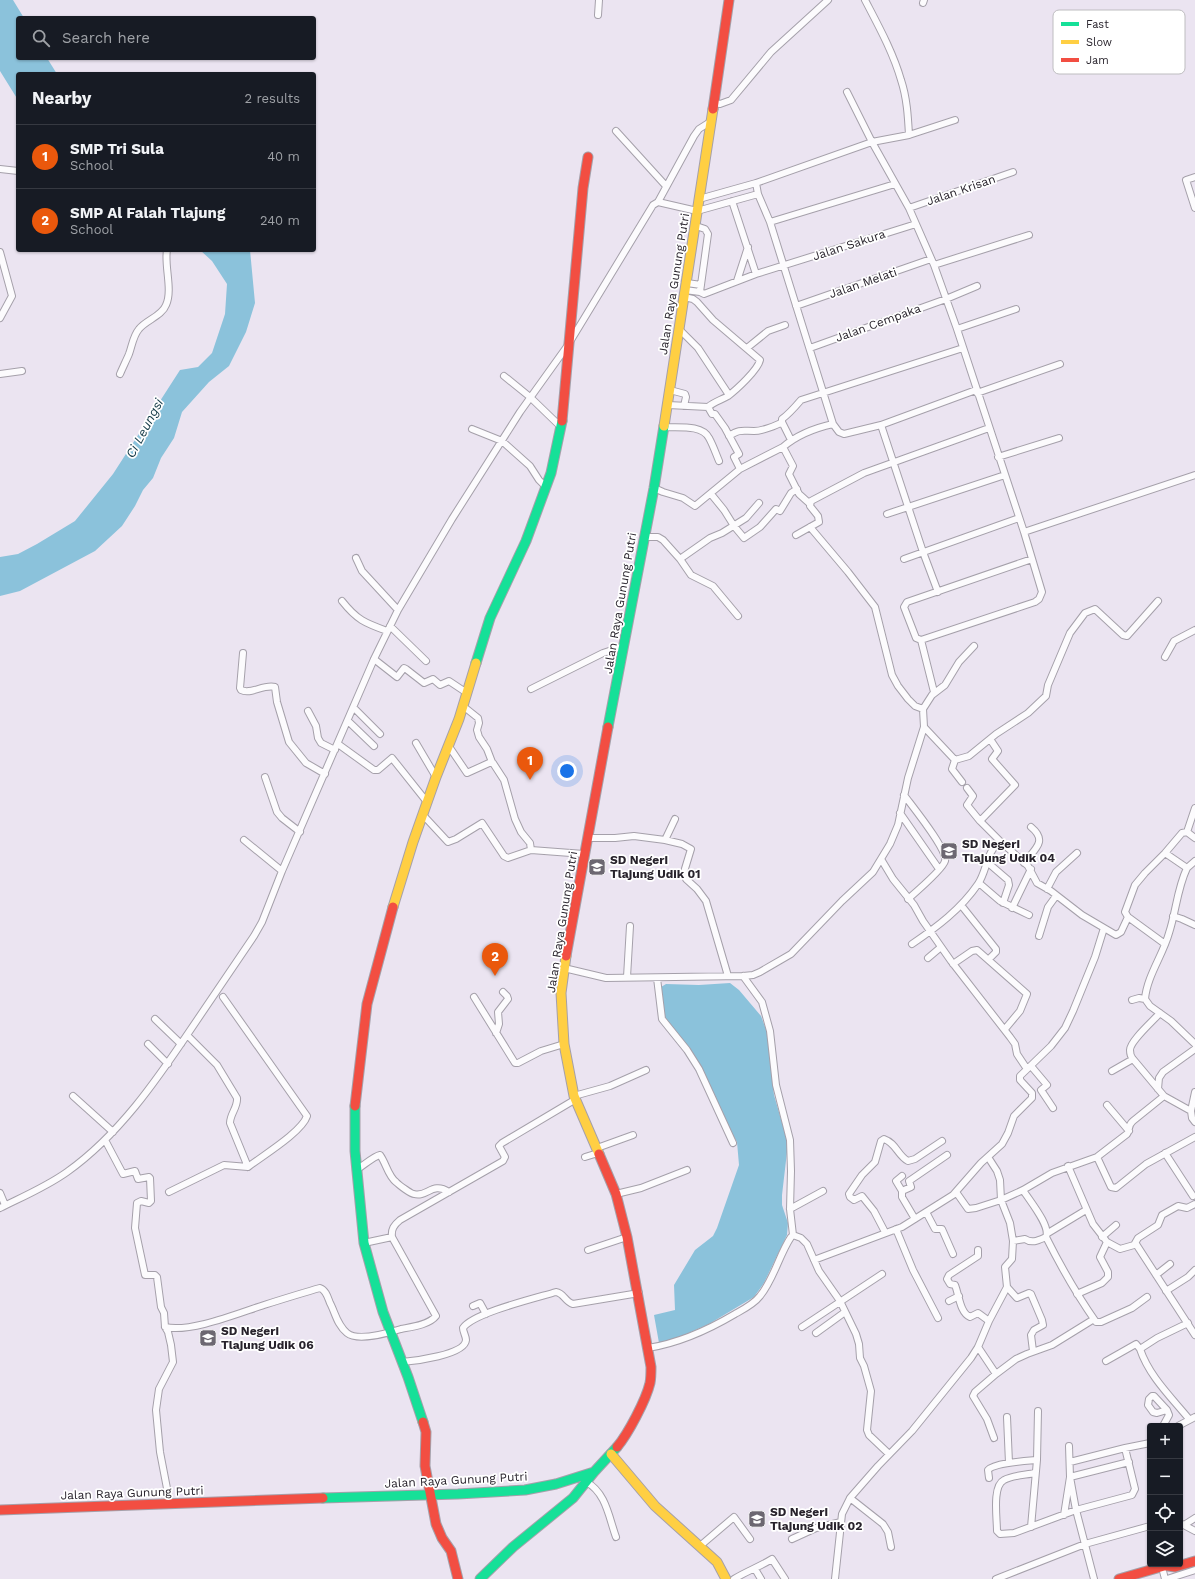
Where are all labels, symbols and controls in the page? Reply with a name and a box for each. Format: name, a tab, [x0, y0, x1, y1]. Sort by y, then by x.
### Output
legend	[1053, 10, 1185, 74]
search box	[16, 16, 316, 60]
text: Fast	[1086, 18, 1109, 31]
icon: search	[30, 27, 52, 49]
text: Search here	[62, 29, 150, 47]
text: Slow	[1086, 36, 1112, 49]
text: Jam	[1086, 54, 1109, 67]
text: Nearby	[32, 88, 91, 108]
text: 2 results	[245, 91, 300, 106]
text: SMP Tri Sula	[70, 140, 164, 158]
text: 1	[42, 149, 48, 164]
text: 40 m	[267, 149, 300, 164]
text: School	[70, 158, 113, 173]
street label: Jalan Krisan	[925, 172, 997, 208]
text: SMP Al Falah Tlajung	[70, 204, 225, 222]
street label: Jalan Raya Gunung Putri	[656, 212, 692, 356]
text: 2	[41, 213, 49, 228]
text: 240 m	[260, 213, 300, 228]
text: School	[70, 222, 113, 237]
street label: Jalan Sakura	[811, 227, 887, 263]
street label: Jalan Melati	[827, 265, 899, 301]
street label: Jalan Cempaka	[833, 301, 923, 345]
water label: Ci Leungsi	[123, 396, 167, 460]
street label: Jalan Raya Gunung Putri	[601, 531, 639, 675]
pin: 1	[517, 747, 543, 780]
your location	[557, 761, 577, 781]
place label: SD Negeri Tlajung Udik 04	[962, 837, 1055, 865]
school or university icon: SD Negeri Tlajung Udik 04	[939, 841, 959, 861]
street label: Jalan Raya Gunung Putri	[544, 850, 580, 994]
place label: SD Negeri Tlajung Udik 01	[610, 853, 700, 881]
school or university icon: SD Negeri Tlajung Udik 01	[587, 857, 607, 877]
pin: 2	[482, 943, 508, 976]
place label: SD Negeri Tlajung Udik 06	[221, 1324, 314, 1352]
school or university icon: SD Negeri Tlajung Udik 06	[198, 1328, 218, 1348]
map controls	[1147, 1423, 1183, 1567]
button: +	[1147, 1423, 1183, 1459]
button: −	[1147, 1459, 1183, 1495]
street label: Jalan Raya Gunung Putri	[384, 1469, 528, 1491]
street label: Jalan Raya Gunung Putri	[60, 1484, 204, 1502]
button: locate	[1147, 1495, 1183, 1531]
place label: SD Negeri Tlajung Udik 02	[770, 1505, 862, 1533]
school or university icon: SD Negeri Tlajung Udik 02	[747, 1509, 767, 1529]
button: layers	[1147, 1531, 1183, 1567]

